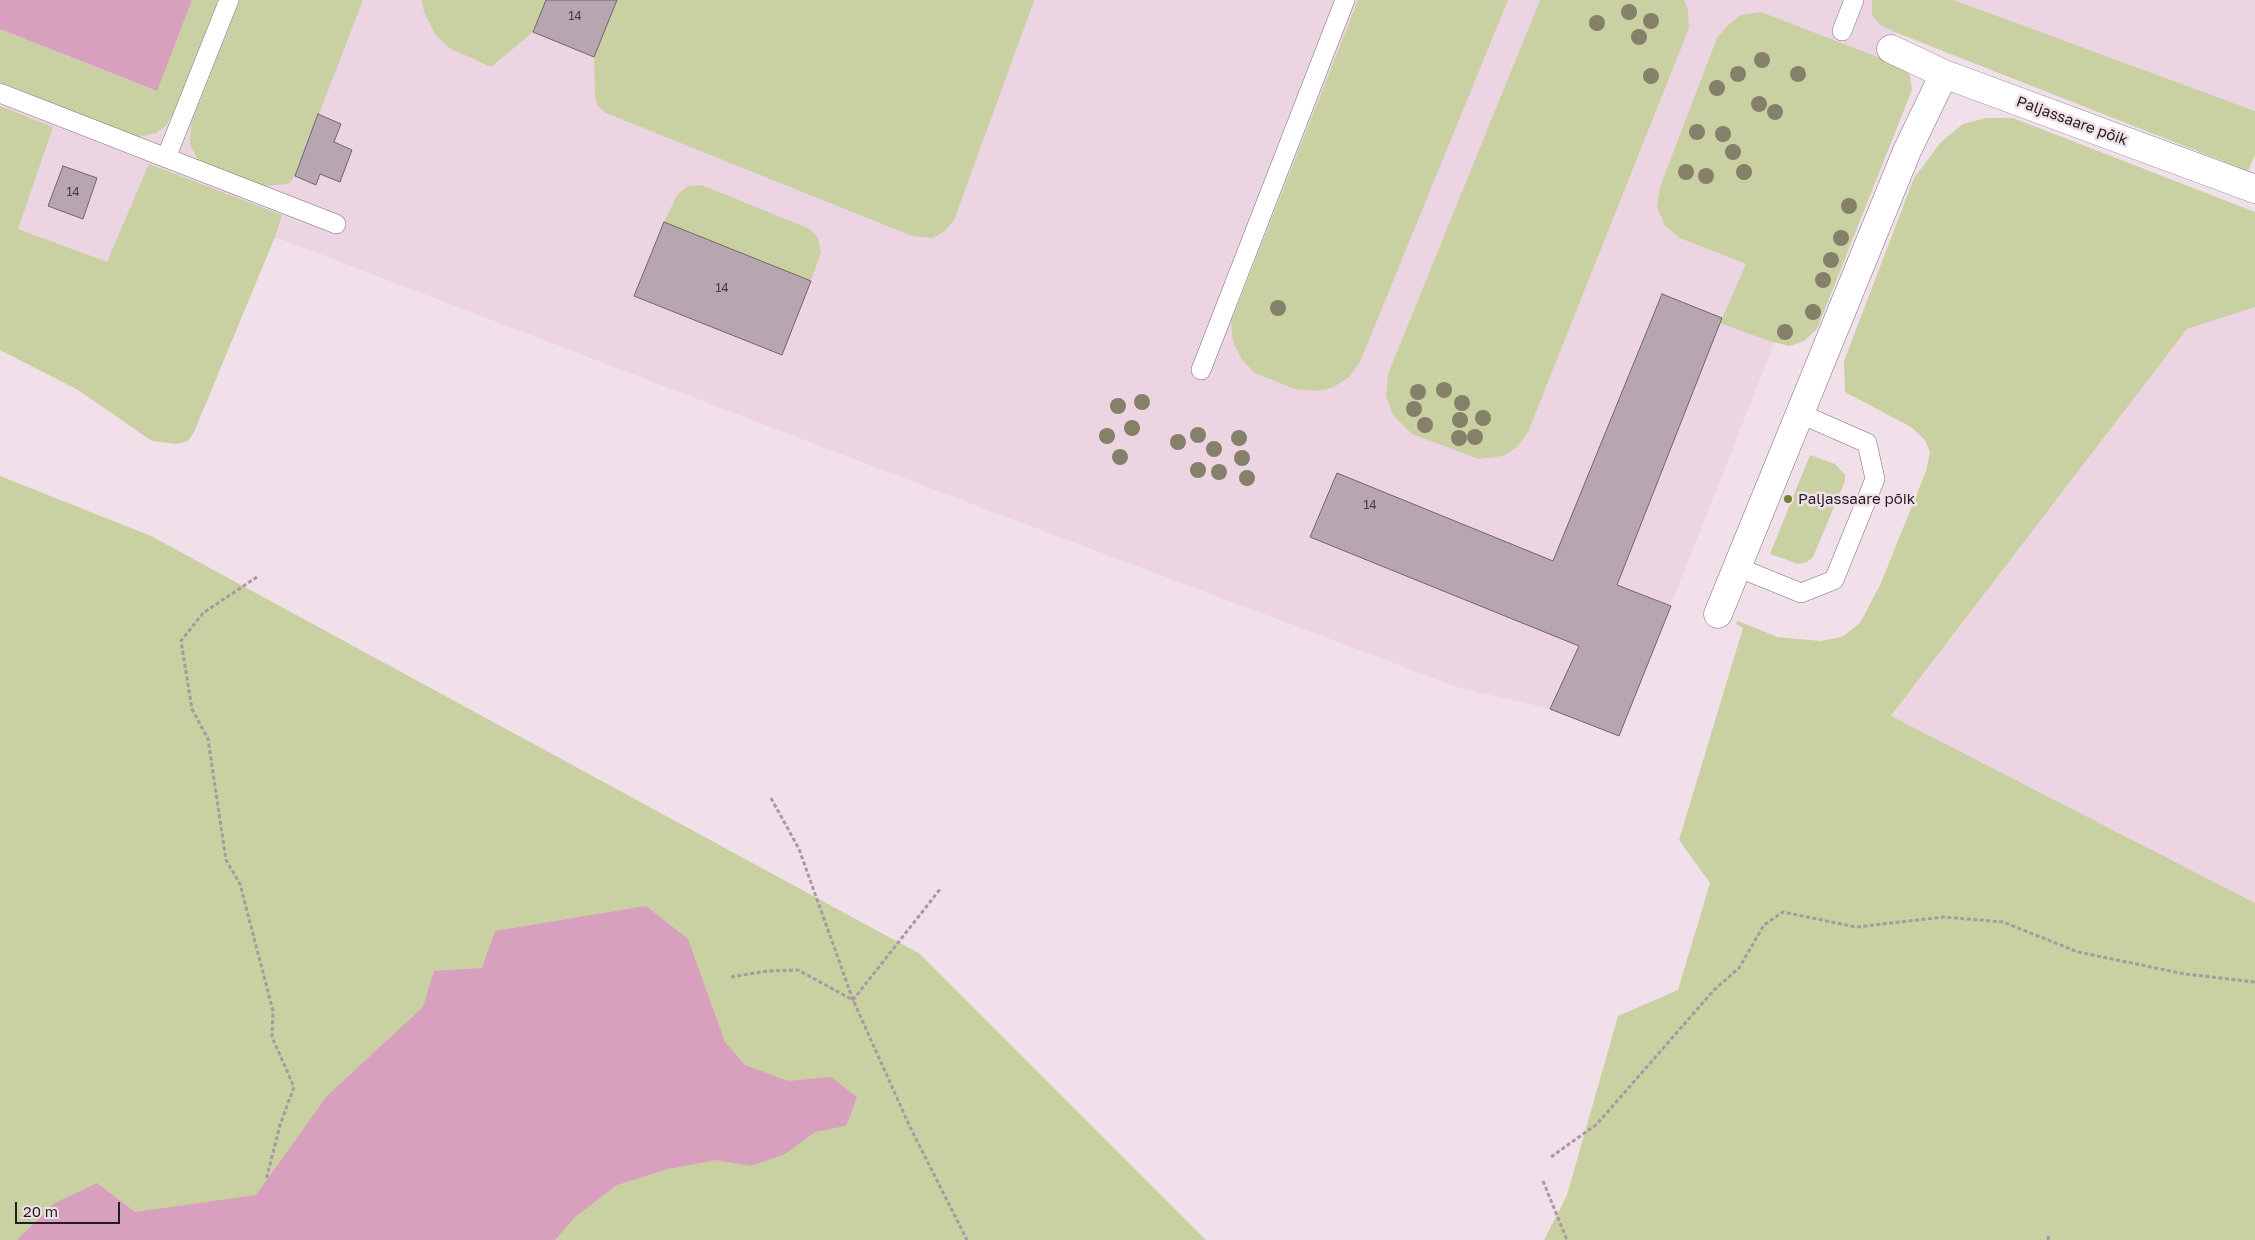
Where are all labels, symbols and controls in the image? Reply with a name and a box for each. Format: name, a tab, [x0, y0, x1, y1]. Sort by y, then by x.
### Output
house number: 14	[568, 9, 582, 23]
street label: Paljassaare põik	[2014, 93, 2130, 149]
house number: 14	[66, 185, 80, 199]
house number: 14	[715, 281, 729, 295]
place label: Paljassaare põik	[1798, 490, 1915, 508]
marker: Paljassaare põik	[1782, 493, 1794, 505]
house number: 14	[1363, 498, 1377, 512]
scale bar	[18, 1192, 122, 1224]
text: 20 m	[23, 1202, 58, 1220]

